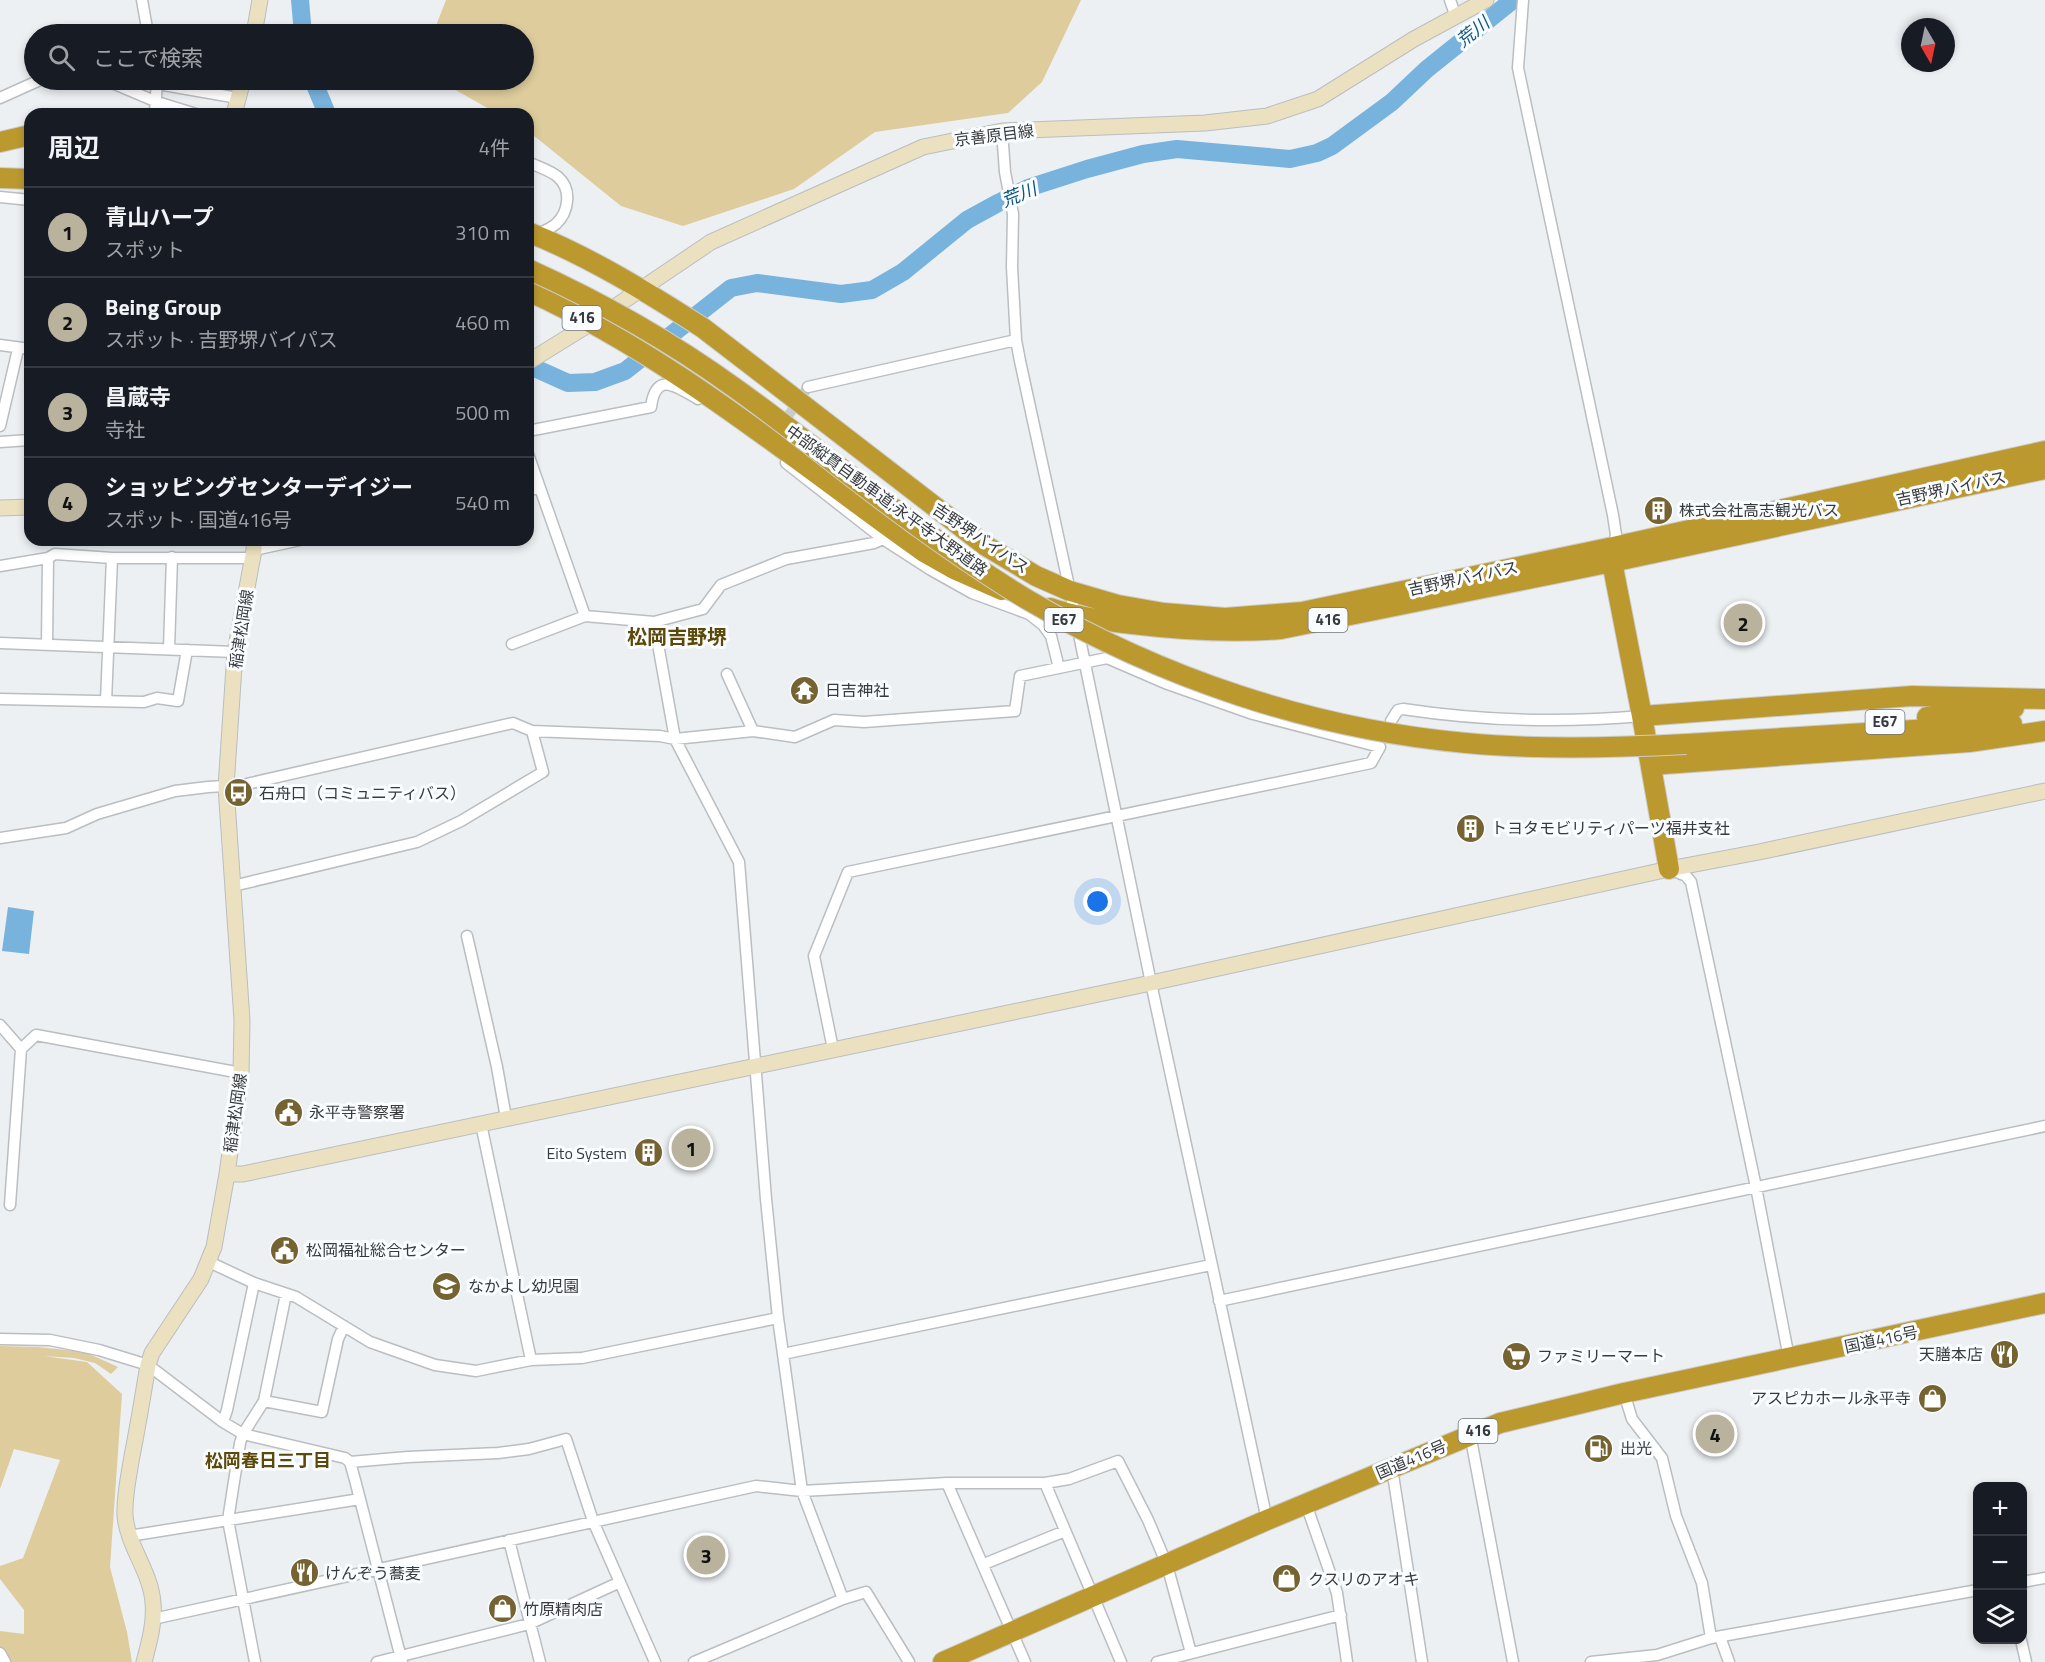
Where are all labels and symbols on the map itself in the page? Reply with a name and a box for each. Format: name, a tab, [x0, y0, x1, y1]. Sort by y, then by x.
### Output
water label: 荒川	[1450, 9, 1497, 53]
north arrow	[1901, 18, 1955, 72]
street label: 京善原目線	[953, 118, 1035, 152]
water label: 荒川	[997, 175, 1042, 214]
road number: 416	[562, 306, 602, 330]
street label: 中部縦貫自動車道;永平寺大野道路	[781, 419, 993, 581]
street label: 吉野堺バイパス	[1894, 465, 2008, 511]
building icon: 株式会社高志観光バス	[1642, 494, 1674, 526]
street label: 吉野堺バイパス	[928, 497, 1034, 579]
place label: 株式会社高志観光バス	[1679, 498, 1839, 522]
street label: 吉野堺バイパス	[1406, 555, 1520, 601]
street label: 稲津松岡線	[223, 588, 259, 670]
pin: 2	[1724, 600, 1762, 646]
road number: E67	[1044, 608, 1084, 632]
road number: 416	[1308, 608, 1348, 632]
district label: 松岡吉野堺	[627, 621, 727, 652]
temple icon: 日吉神社	[788, 674, 820, 706]
place label: 日吉神社	[825, 678, 889, 702]
road number: E67	[1866, 710, 1904, 734]
bus stop icon: 石舟口（コミュニティバス）	[222, 777, 254, 809]
place label: 石舟口（コミュニティバス）	[259, 781, 466, 805]
building icon: トヨタモビリティパーツ福井支社	[1454, 812, 1486, 844]
place label: トヨタモビリティパーツ福井支社	[1491, 816, 1730, 840]
your location	[1083, 887, 1112, 916]
street label: 稲津松岡線	[218, 1072, 252, 1154]
public building icon: 永平寺警察署	[272, 1096, 304, 1128]
place label: 永平寺警察署	[309, 1100, 405, 1124]
pin: 1	[672, 1126, 710, 1170]
building icon: Eito System	[632, 1137, 664, 1169]
place label: Eito System	[546, 1141, 627, 1165]
public building icon: 松岡福祉総合センター	[269, 1234, 301, 1266]
place label: 松岡福祉総合センター	[306, 1238, 466, 1262]
school or university icon: なかよし幼児園	[431, 1270, 463, 1302]
place label: なかよし幼児園	[468, 1274, 579, 1298]
street label: 国道416号	[1842, 1319, 1920, 1359]
restaurant icon: 天膳本店	[1988, 1338, 2020, 1370]
supermarket icon: ファミリーマート	[1500, 1340, 1532, 1372]
place label: 天膳本店	[1919, 1342, 1983, 1366]
place label: ファミリーマート	[1537, 1344, 1665, 1368]
shop icon: アスピカホール永平寺	[1916, 1382, 1948, 1414]
place label: アスピカホール永平寺	[1751, 1386, 1911, 1410]
pin: 4	[1696, 1412, 1734, 1456]
road number: 416	[1458, 1419, 1498, 1443]
fuel station icon: 出光	[1583, 1432, 1615, 1464]
street label: 国道416号	[1372, 1433, 1450, 1485]
place label: 出光	[1620, 1436, 1652, 1460]
district label: 松岡春日三丁目	[205, 1447, 331, 1474]
pin: 3	[686, 1532, 726, 1578]
restaurant icon: けんぞう蕎麦	[288, 1557, 320, 1589]
place label: けんぞう蕎麦	[325, 1561, 421, 1585]
shop icon: クスリのアオキ	[1271, 1563, 1303, 1595]
place label: クスリのアオキ	[1308, 1567, 1420, 1591]
shop icon: 竹原精肉店	[486, 1593, 518, 1625]
place label: 竹原精肉店	[523, 1597, 603, 1621]

